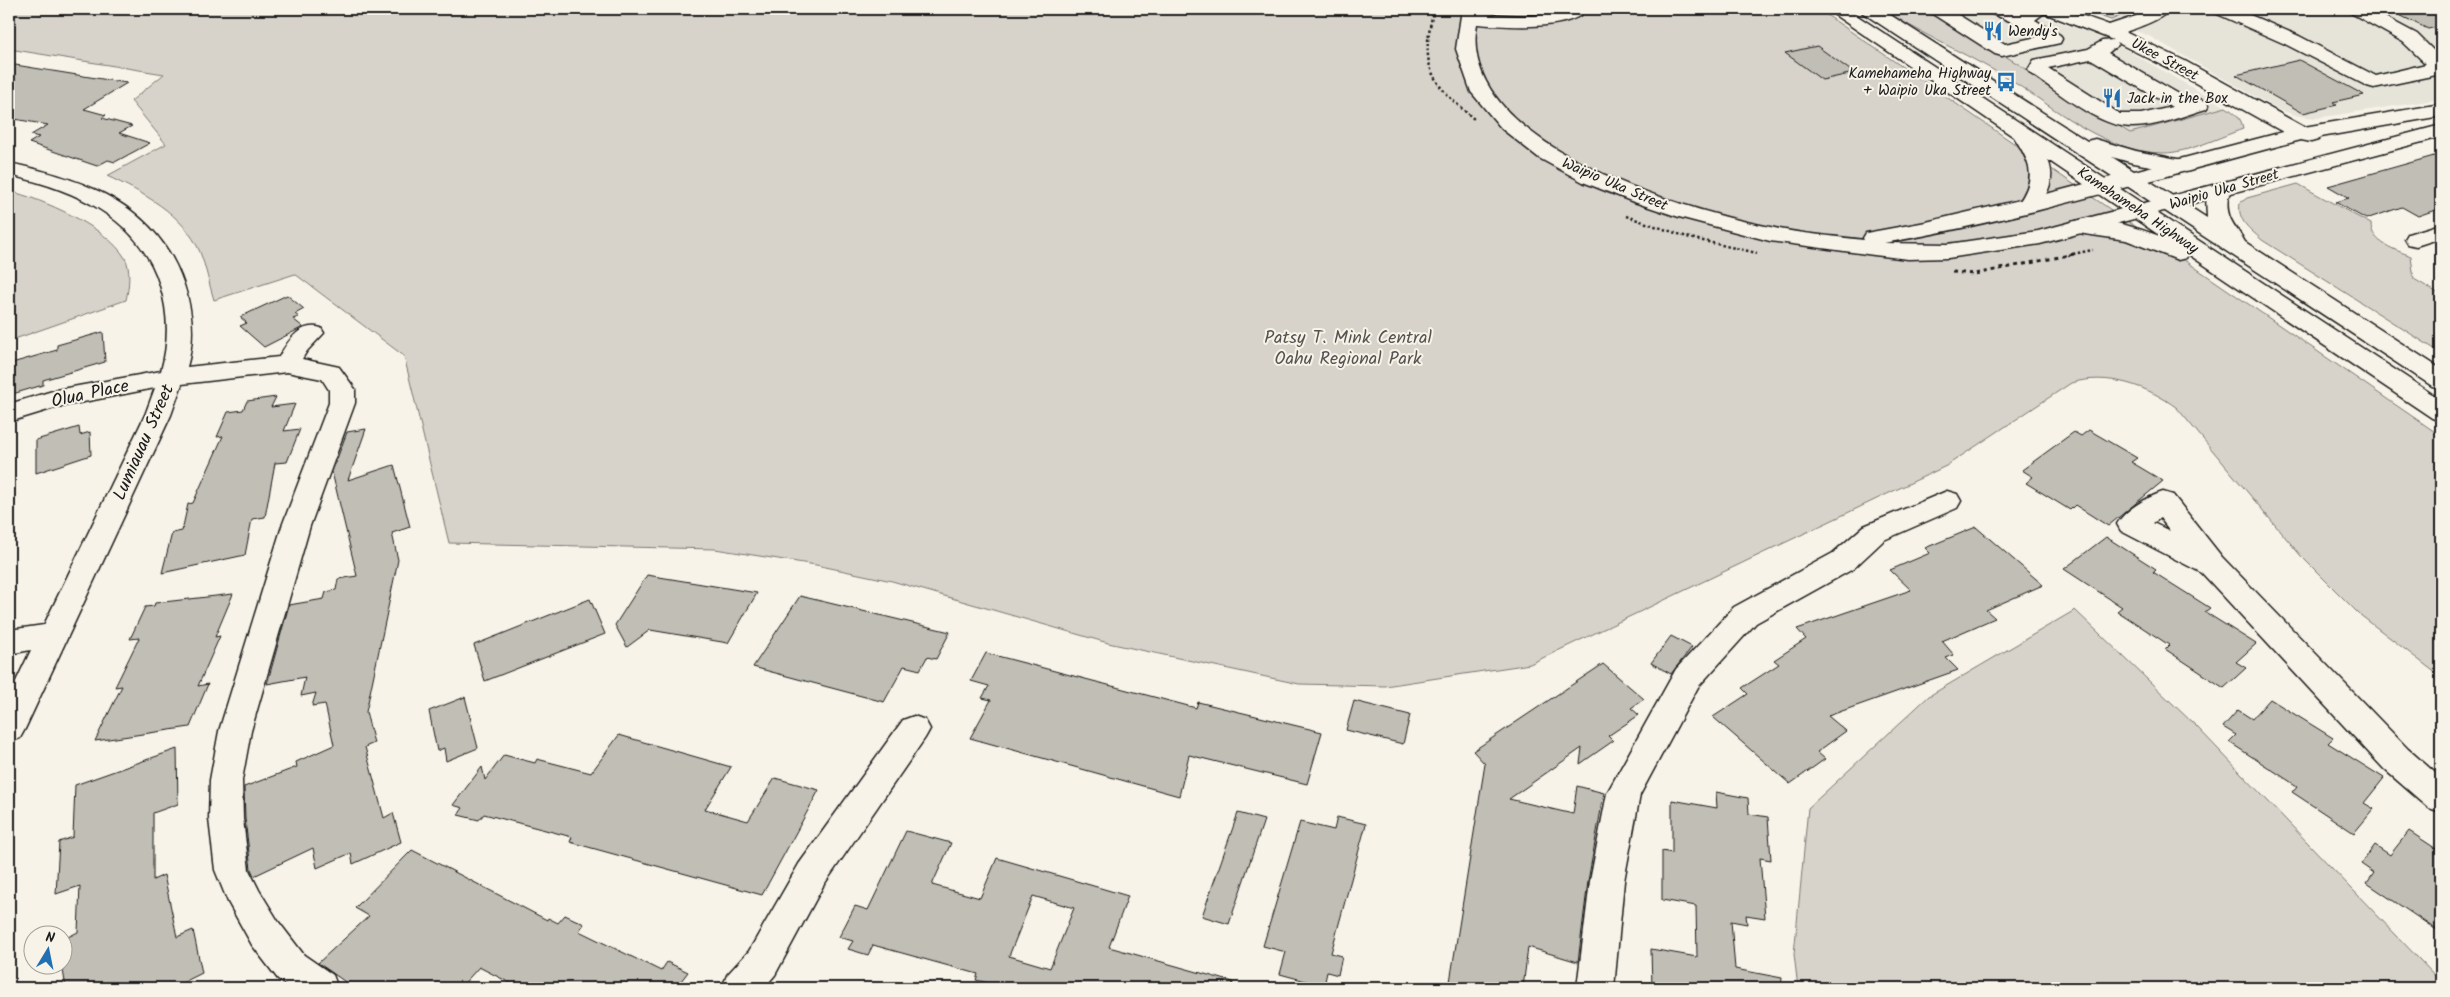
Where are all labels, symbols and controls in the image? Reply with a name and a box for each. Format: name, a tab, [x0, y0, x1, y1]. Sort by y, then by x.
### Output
restaurant icon: Wendy's	[1982, 20, 2004, 42]
place label: Wendy's	[2008, 20, 2058, 44]
street label: Ukee Street	[2126, 32, 2203, 88]
place label: Kamehameha Highway + Waipio Uka Street	[1849, 62, 1992, 103]
bus stop icon: Kamehameha Highway + Waipio Uka Street	[1995, 71, 2017, 93]
restaurant icon: Jack in the Box	[2101, 87, 2123, 109]
place label: Jack in the Box	[2127, 87, 2228, 111]
street label: Waipio Uka Street	[1558, 152, 1671, 218]
street label: Kamehameha Highway	[2072, 161, 2204, 261]
street label: Waipio Uka Street	[2167, 163, 2282, 217]
park label: Patsy T. Mink Central Oahu Regional Park	[1264, 324, 1432, 374]
street label: Olua Place	[49, 372, 132, 417]
street label: Lumiauau Street	[106, 379, 183, 505]
north arrow	[22, 924, 72, 974]
text: N	[44, 927, 57, 950]

